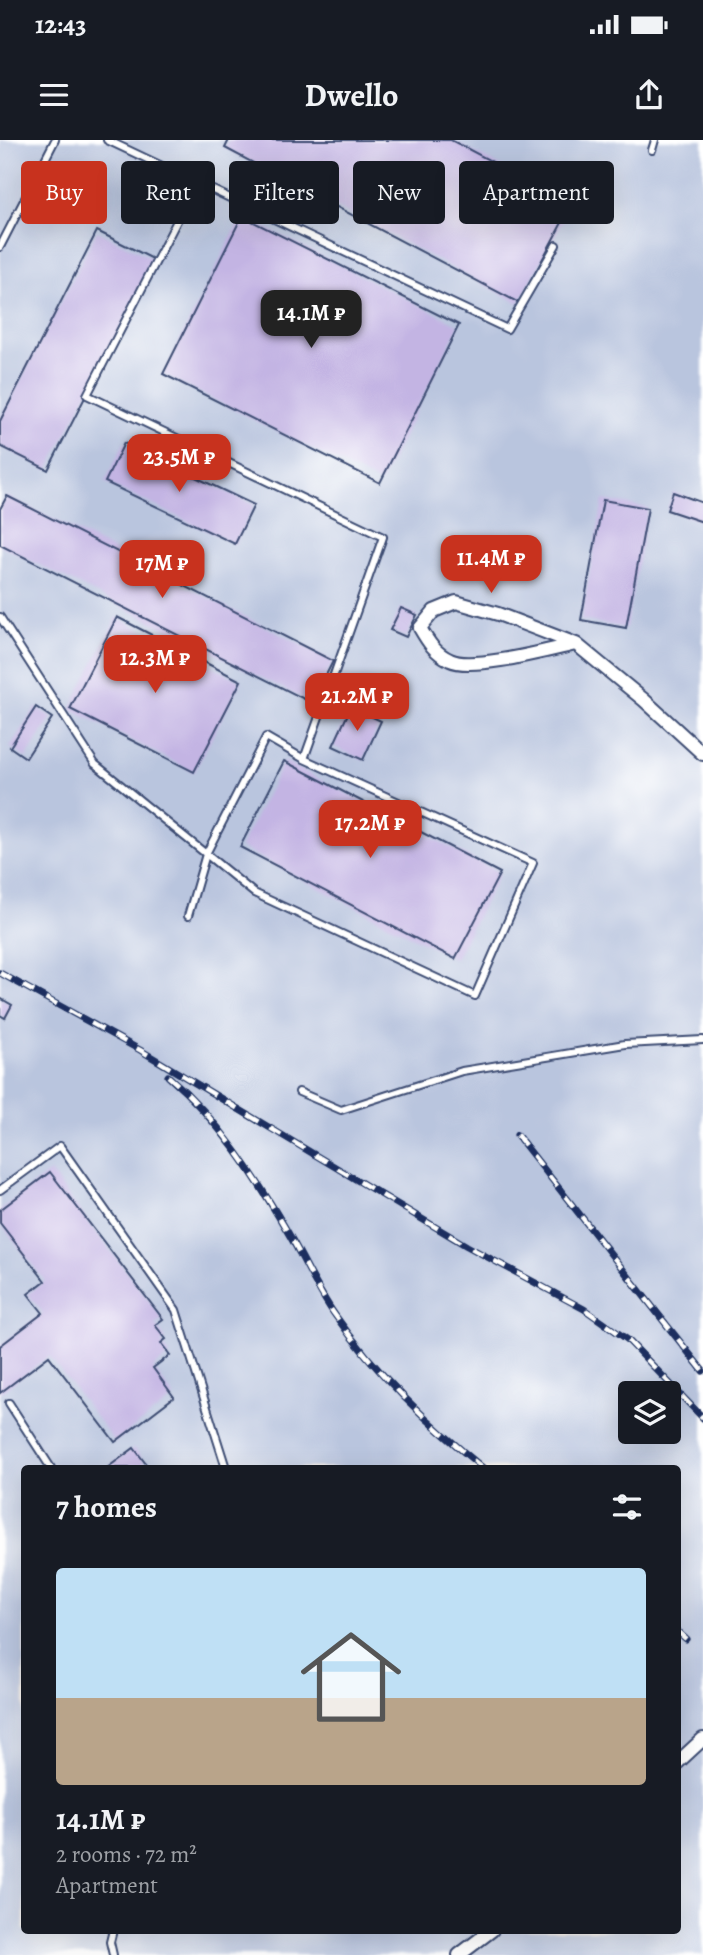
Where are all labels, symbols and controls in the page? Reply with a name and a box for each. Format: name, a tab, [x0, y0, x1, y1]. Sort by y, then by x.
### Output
text: 12:43	[35, 7, 86, 42]
text: Dwello	[305, 73, 398, 117]
icon: menu	[35, 76, 73, 114]
icon: share	[630, 76, 668, 114]
chip: Buy	[21, 161, 107, 224]
chip: Rent	[121, 161, 215, 224]
chip: Filters	[229, 161, 339, 224]
chip: New	[353, 161, 445, 224]
chip: Apartment	[459, 161, 614, 224]
pin: 14.1M ₽	[246, 290, 376, 350]
text: 14.1M ₽	[277, 297, 345, 328]
pin: 23.5M ₽	[114, 434, 244, 494]
text: 23.5M ₽	[143, 441, 215, 472]
pin: 11.4M ₽	[426, 536, 556, 595]
pin: 17M ₽	[113, 540, 211, 600]
text: 11.4M ₽	[457, 542, 525, 573]
text: 17M ₽	[135, 547, 189, 578]
pin: 12.3M ₽	[90, 636, 220, 695]
text: 12.3M ₽	[120, 642, 190, 673]
pin: 21.2M ₽	[292, 674, 422, 733]
text: 21.2M ₽	[321, 680, 393, 711]
pin: 17.2M ₽	[305, 800, 435, 860]
text: 17.2M ₽	[335, 807, 405, 838]
map controls	[618, 1381, 681, 1444]
button: layers	[618, 1381, 681, 1444]
text: 7 homes	[56, 1487, 157, 1527]
icon: filters	[608, 1488, 646, 1526]
icon: home	[288, 1614, 414, 1740]
text: 14.1M ₽	[56, 1799, 146, 1839]
text: 2 rooms · 72 m²	[56, 1839, 197, 1870]
text: Apartment	[56, 1870, 158, 1901]

